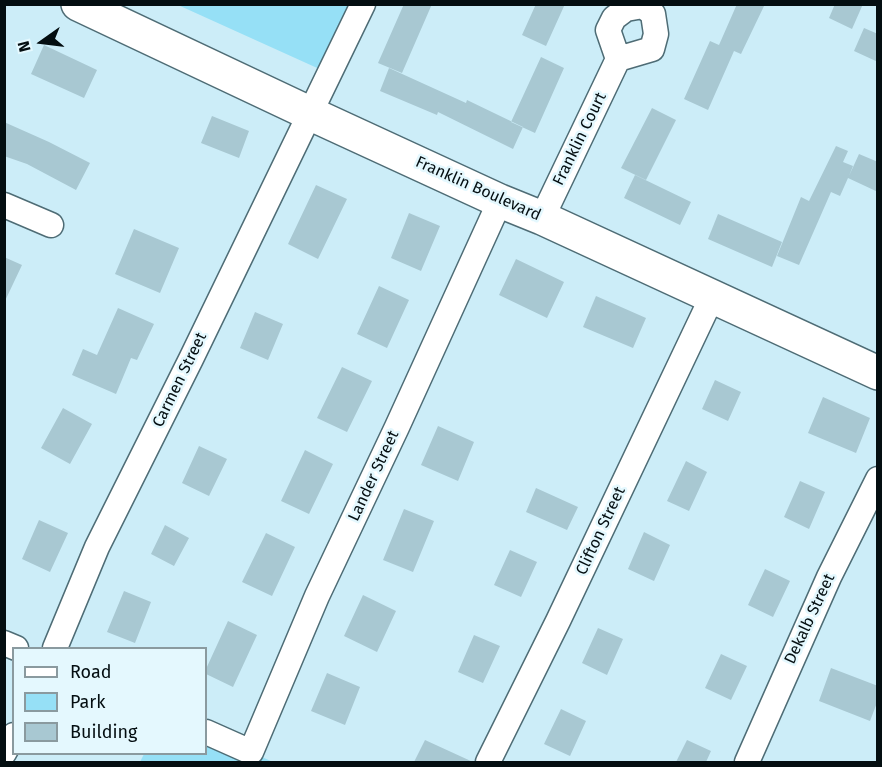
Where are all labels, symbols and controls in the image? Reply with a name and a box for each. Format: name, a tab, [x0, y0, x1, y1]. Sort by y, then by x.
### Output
north arrow	[12, 12, 72, 72]
text: N	[14, 39, 35, 54]
street label: Franklin Court	[549, 89, 611, 189]
street label: Franklin Boulevard	[412, 153, 544, 225]
street label: Carmen Street	[149, 329, 211, 431]
street label: Lander Street	[345, 428, 403, 524]
street label: Clifton Street	[572, 484, 630, 578]
street label: Dekalb Street	[781, 571, 839, 667]
legend	[12, 647, 207, 755]
text: Road	[70, 661, 112, 683]
text: Park	[70, 691, 105, 713]
text: Building	[70, 721, 137, 743]

